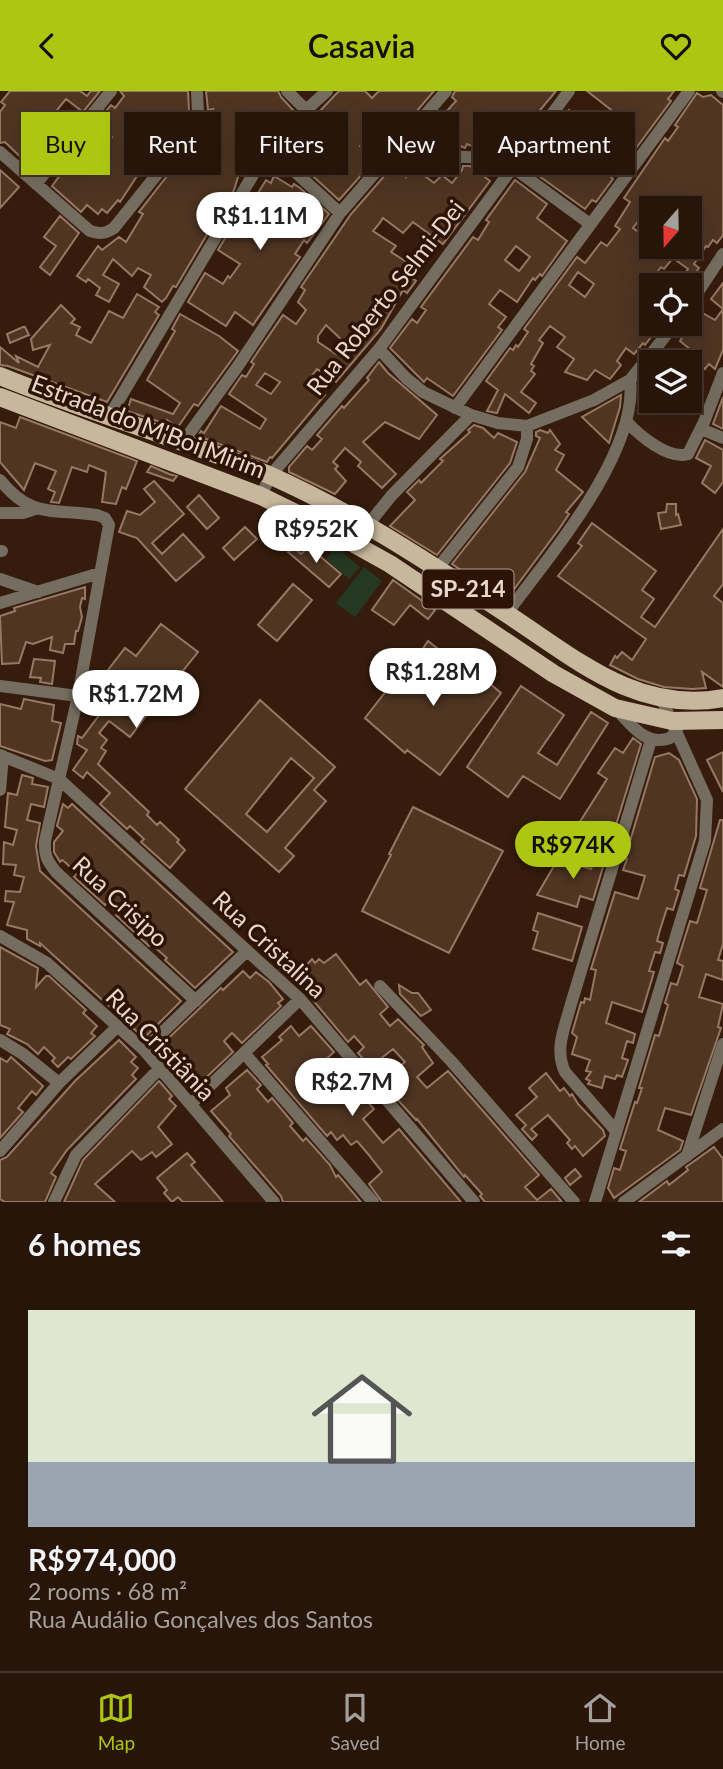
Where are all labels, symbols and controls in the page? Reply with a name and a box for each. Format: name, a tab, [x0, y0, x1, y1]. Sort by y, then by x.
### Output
text: Casavia	[308, 26, 415, 65]
icon: back	[28, 27, 66, 65]
icon: heart	[657, 27, 695, 65]
chip: Buy	[21, 112, 110, 175]
chip: Rent	[124, 112, 221, 175]
chip: Filters	[235, 112, 348, 175]
chip: New	[362, 112, 459, 175]
chip: Apartment	[473, 112, 635, 175]
pin: R$1.11M	[195, 193, 325, 252]
street label: Rua Roberto Selmi-Dei	[300, 194, 470, 400]
north arrow	[639, 196, 702, 259]
map controls	[639, 196, 702, 413]
text: R$1.11M	[212, 201, 308, 229]
button: locate	[639, 273, 702, 336]
button: layers	[639, 350, 702, 413]
street label: Estrada do M'Boi Mirim	[28, 368, 269, 484]
pin: R$952K	[259, 505, 373, 565]
text: R$952K	[274, 514, 358, 542]
road number: SP-214	[422, 569, 514, 609]
pin: R$1.28M	[368, 649, 498, 708]
text: R$1.28M	[385, 657, 481, 685]
pin: R$1.72M	[71, 671, 201, 730]
text: R$1.72M	[88, 679, 184, 707]
pin: R$974K	[516, 821, 630, 881]
text: R$974K	[531, 830, 615, 858]
street label: Rua Crisipo	[67, 849, 175, 952]
street label: Rua Cristalina	[207, 884, 333, 1004]
street label: Rua Cristiânia	[100, 982, 222, 1106]
pin: R$2.7M	[295, 1059, 409, 1118]
text: R$2.7M	[311, 1067, 393, 1095]
icon: filters	[657, 1225, 695, 1263]
text: 6 homes	[28, 1226, 141, 1262]
icon: home	[299, 1356, 425, 1482]
text: R$974,000	[28, 1541, 176, 1577]
text: 2 rooms · 68 m²	[28, 1577, 187, 1605]
text: Rua Audálio Gonçalves dos Santos	[28, 1605, 373, 1633]
tab: Map	[97, 1689, 135, 1754]
tab: Saved	[330, 1689, 380, 1754]
tab: Home	[575, 1689, 626, 1754]

